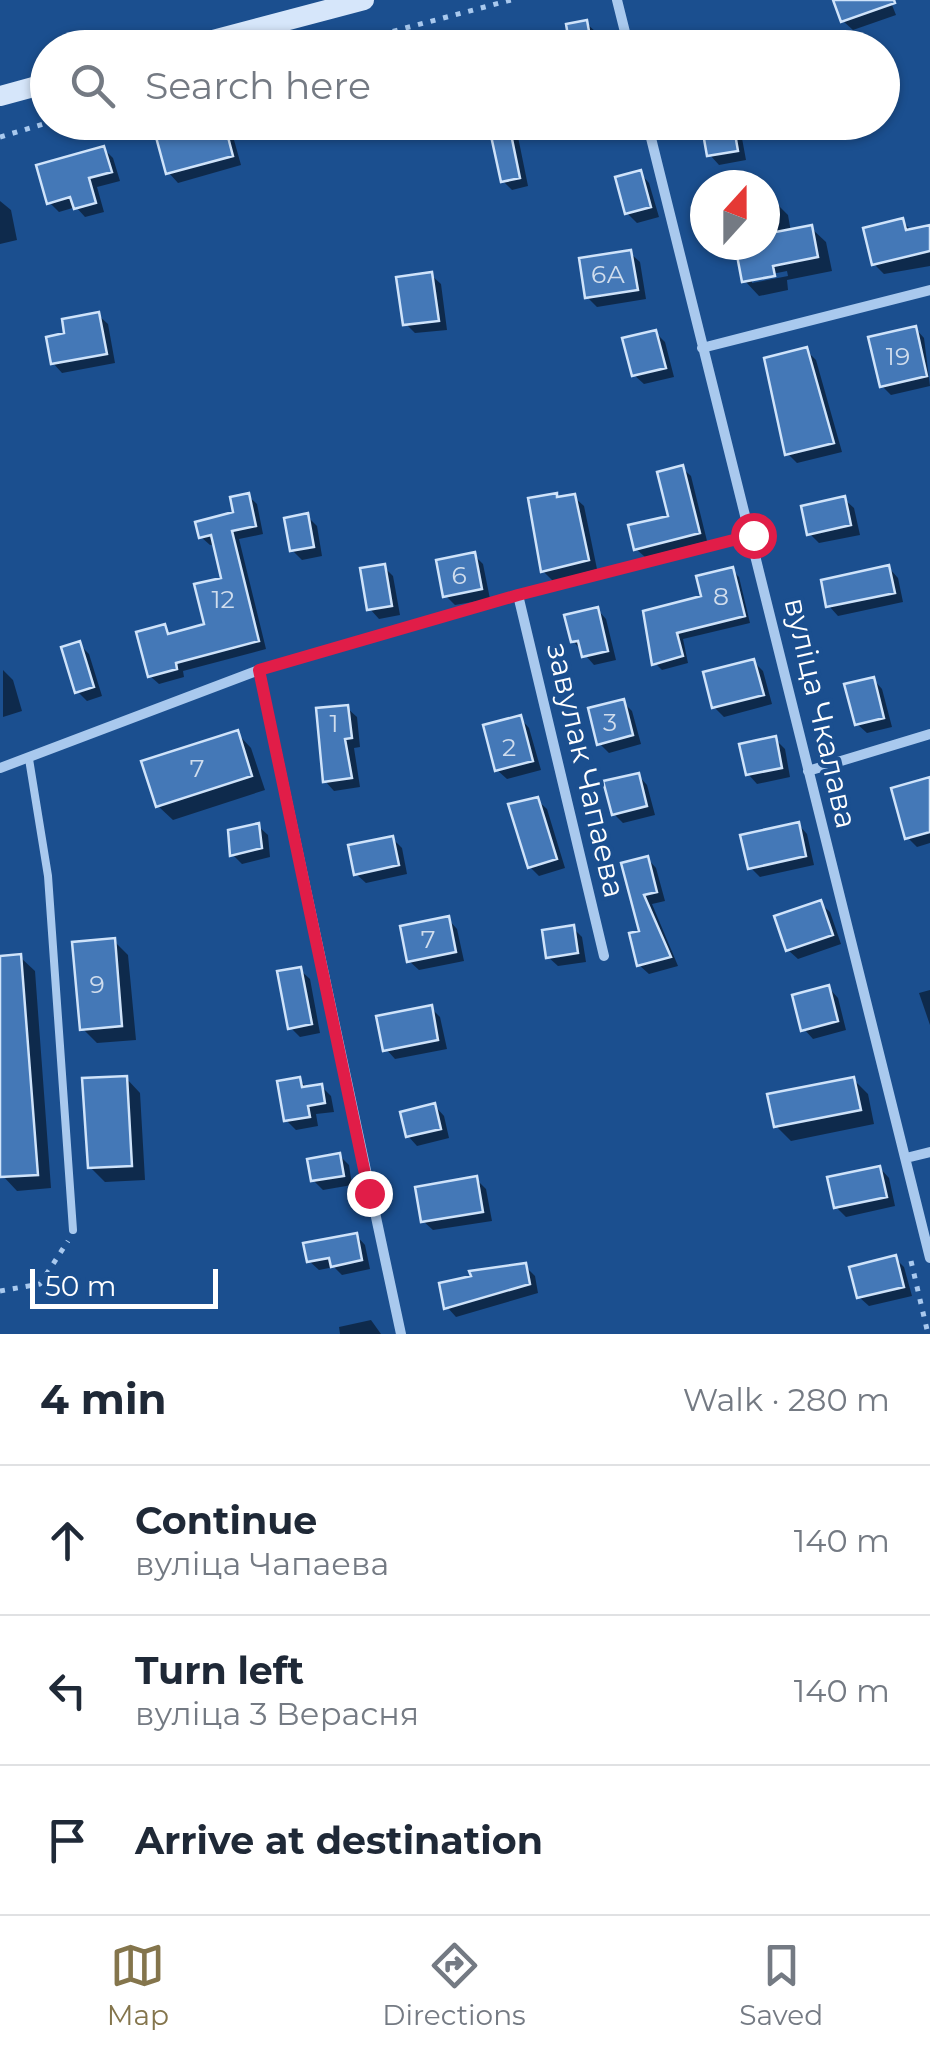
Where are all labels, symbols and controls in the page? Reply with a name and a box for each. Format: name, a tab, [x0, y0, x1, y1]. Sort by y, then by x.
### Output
search box	[30, 30, 900, 140]
icon: search	[65, 58, 120, 113]
text: Search here	[145, 62, 371, 109]
north arrow	[690, 170, 780, 260]
house number: 6А	[591, 259, 625, 289]
house number: 19	[886, 341, 910, 371]
route start	[731, 513, 777, 559]
house number: 6	[451, 560, 467, 590]
house number: 8	[713, 581, 729, 611]
house number: 12	[211, 584, 235, 614]
street label: вуліца Чкалава	[776, 594, 866, 832]
street label: завулак Чапаева	[539, 639, 633, 901]
house number: 3	[603, 707, 617, 737]
house number: 1	[329, 708, 339, 738]
house number: 2	[502, 732, 516, 762]
house number: 7	[190, 753, 204, 783]
house number: 7	[421, 924, 435, 954]
house number: 9	[89, 969, 105, 999]
route end	[347, 1171, 393, 1217]
scale bar	[30, 1264, 218, 1308]
text: 50 m	[45, 1269, 116, 1303]
text: 4 min	[40, 1373, 167, 1425]
text: Walk · 280 m	[683, 1380, 890, 1419]
text: Continue	[135, 1497, 317, 1544]
icon: ahead	[40, 1513, 95, 1568]
text: 140 m	[794, 1521, 890, 1560]
text: вуліца Чапаева	[135, 1544, 389, 1583]
text: Turn left	[135, 1647, 304, 1694]
icon: left	[40, 1663, 95, 1718]
text: 140 m	[794, 1671, 890, 1710]
text: вуліца 3 Верасня	[135, 1694, 419, 1733]
icon: arrive	[40, 1813, 95, 1868]
text: Arrive at destination	[135, 1817, 543, 1864]
tab: Map	[107, 1938, 169, 2032]
tab: Directions	[382, 1938, 526, 2032]
tab: Saved	[739, 1938, 823, 2032]

